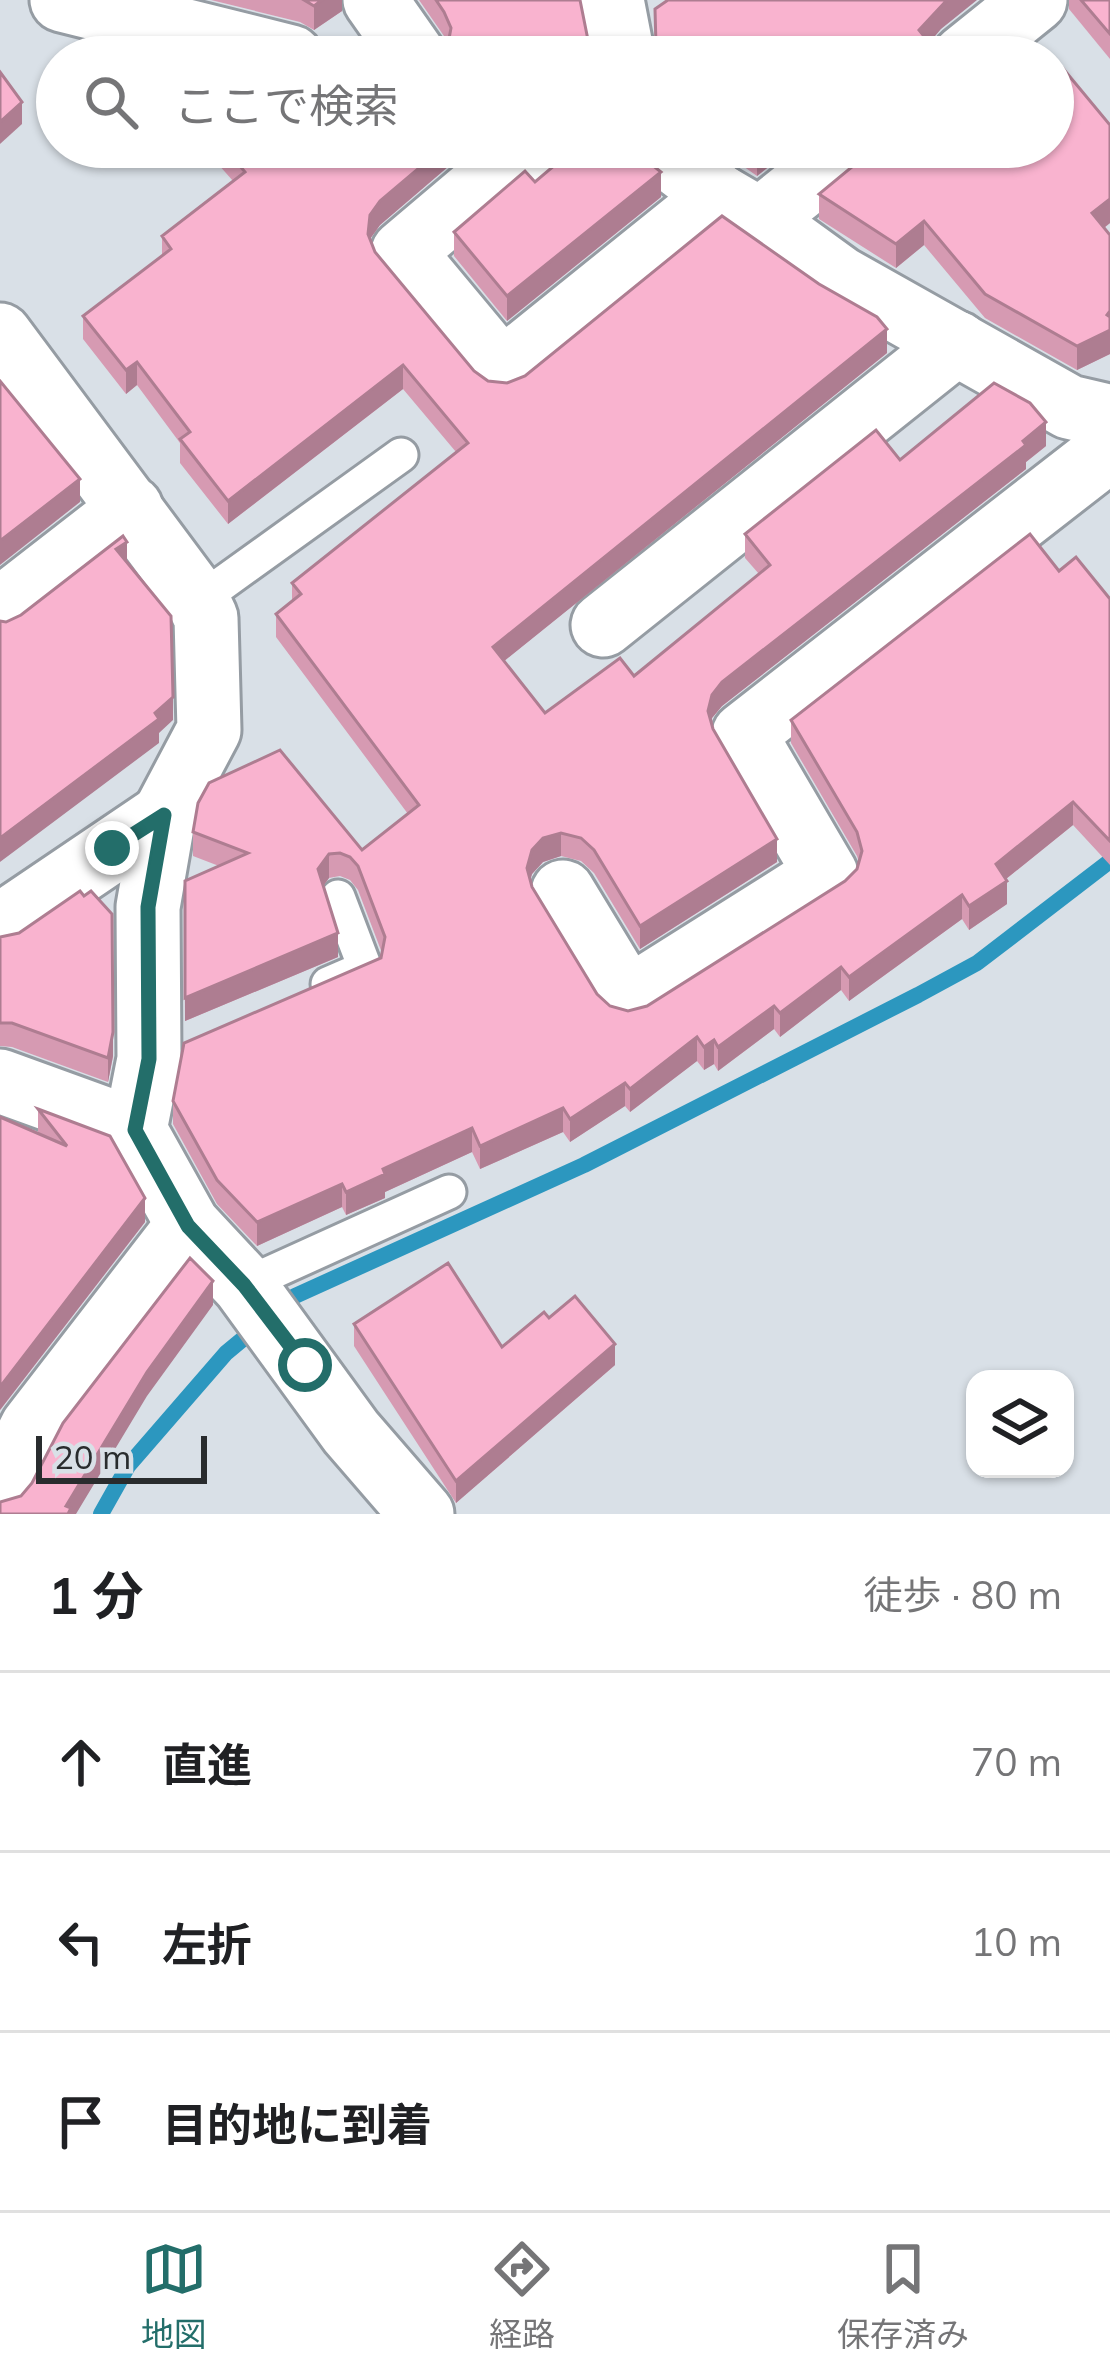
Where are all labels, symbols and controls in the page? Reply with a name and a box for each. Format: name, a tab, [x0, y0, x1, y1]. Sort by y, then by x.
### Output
search box	[36, 36, 1074, 168]
icon: search	[78, 69, 144, 135]
text: ここで検索	[174, 77, 399, 133]
route end	[85, 821, 139, 875]
route start	[278, 1338, 332, 1392]
map controls	[966, 1370, 1074, 1478]
button: layers	[966, 1370, 1074, 1478]
scale bar	[36, 1430, 207, 1483]
text: 20 m	[54, 1436, 131, 1477]
text: 1 分	[48, 1563, 144, 1627]
text: 徒歩 · 80 m	[863, 1570, 1062, 1619]
icon: ahead	[48, 1729, 114, 1795]
text: 直進	[162, 1736, 252, 1792]
text: 70 m	[971, 1737, 1062, 1786]
icon: left	[48, 1909, 114, 1975]
text: 左折	[162, 1916, 252, 1972]
text: 10 m	[971, 1917, 1062, 1966]
icon: arrive	[48, 2089, 114, 2155]
text: 目的地に到着	[162, 2096, 432, 2152]
tab: 地図	[141, 2236, 207, 2356]
tab: 経路	[489, 2236, 555, 2356]
tab: 保存済み	[837, 2236, 969, 2356]

